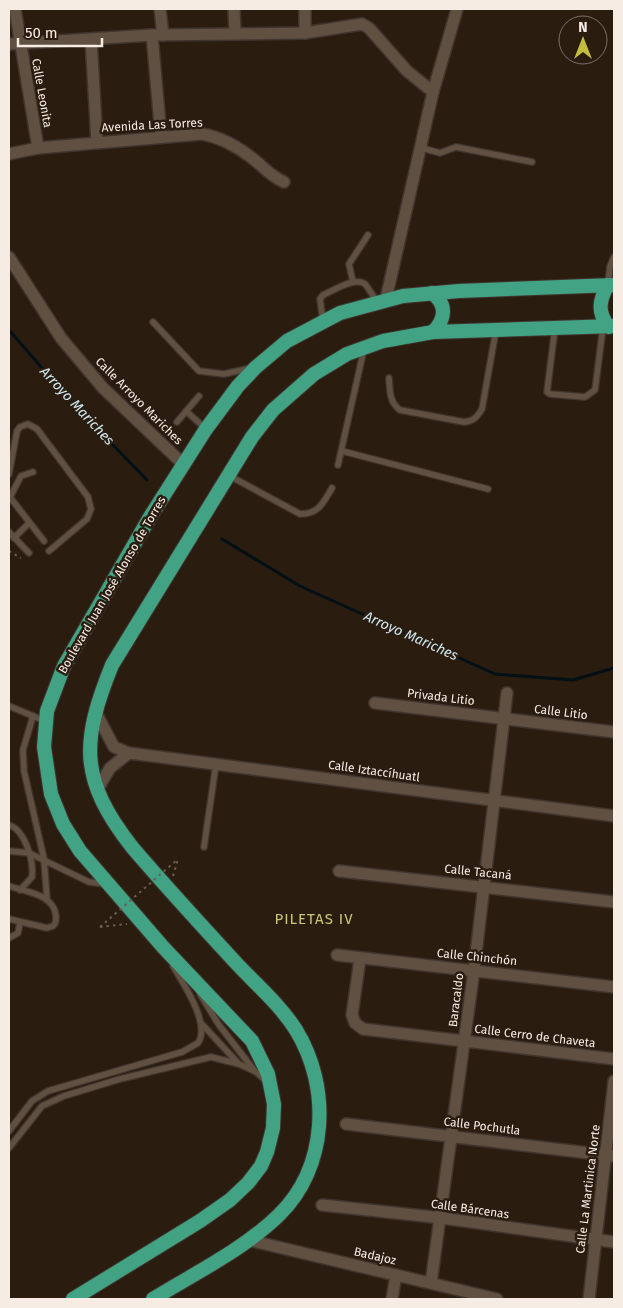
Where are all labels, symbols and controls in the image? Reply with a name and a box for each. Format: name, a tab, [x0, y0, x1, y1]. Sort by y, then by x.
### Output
scale bar	[18, 15, 101, 47]
north arrow	[558, 15, 608, 65]
text: N	[578, 19, 588, 36]
text: 50 m	[25, 24, 58, 42]
street label: Calle Leonita	[29, 57, 55, 129]
street label: Avenida Las Torres	[101, 115, 203, 135]
street label: Calle Arroyo Mariches	[93, 355, 186, 448]
water label: Arroyo Mariches	[36, 362, 118, 449]
street label: Boulevard Juan José Alonso de Torres	[55, 494, 169, 676]
water label: Arroyo Mariches	[360, 607, 461, 665]
street label: Privada Litio	[406, 686, 476, 708]
street label: Calle Litio	[533, 702, 589, 722]
street label: Calle Iztaccíhuatl	[327, 758, 421, 784]
street label: Calle Tacaná	[444, 862, 512, 882]
district label: PILETAS IV	[274, 910, 354, 928]
street label: Calle Chinchón	[436, 946, 518, 968]
street label: Baracaldo	[446, 972, 466, 1028]
street label: Calle Cerro de Chaveta	[474, 1022, 596, 1050]
street label: Calle Pochutla	[443, 1114, 521, 1138]
street label: Calle La Martinica Norte	[573, 1124, 603, 1254]
street label: Calle Bárcenas	[430, 1197, 510, 1221]
street label: Badajoz	[353, 1244, 397, 1268]

